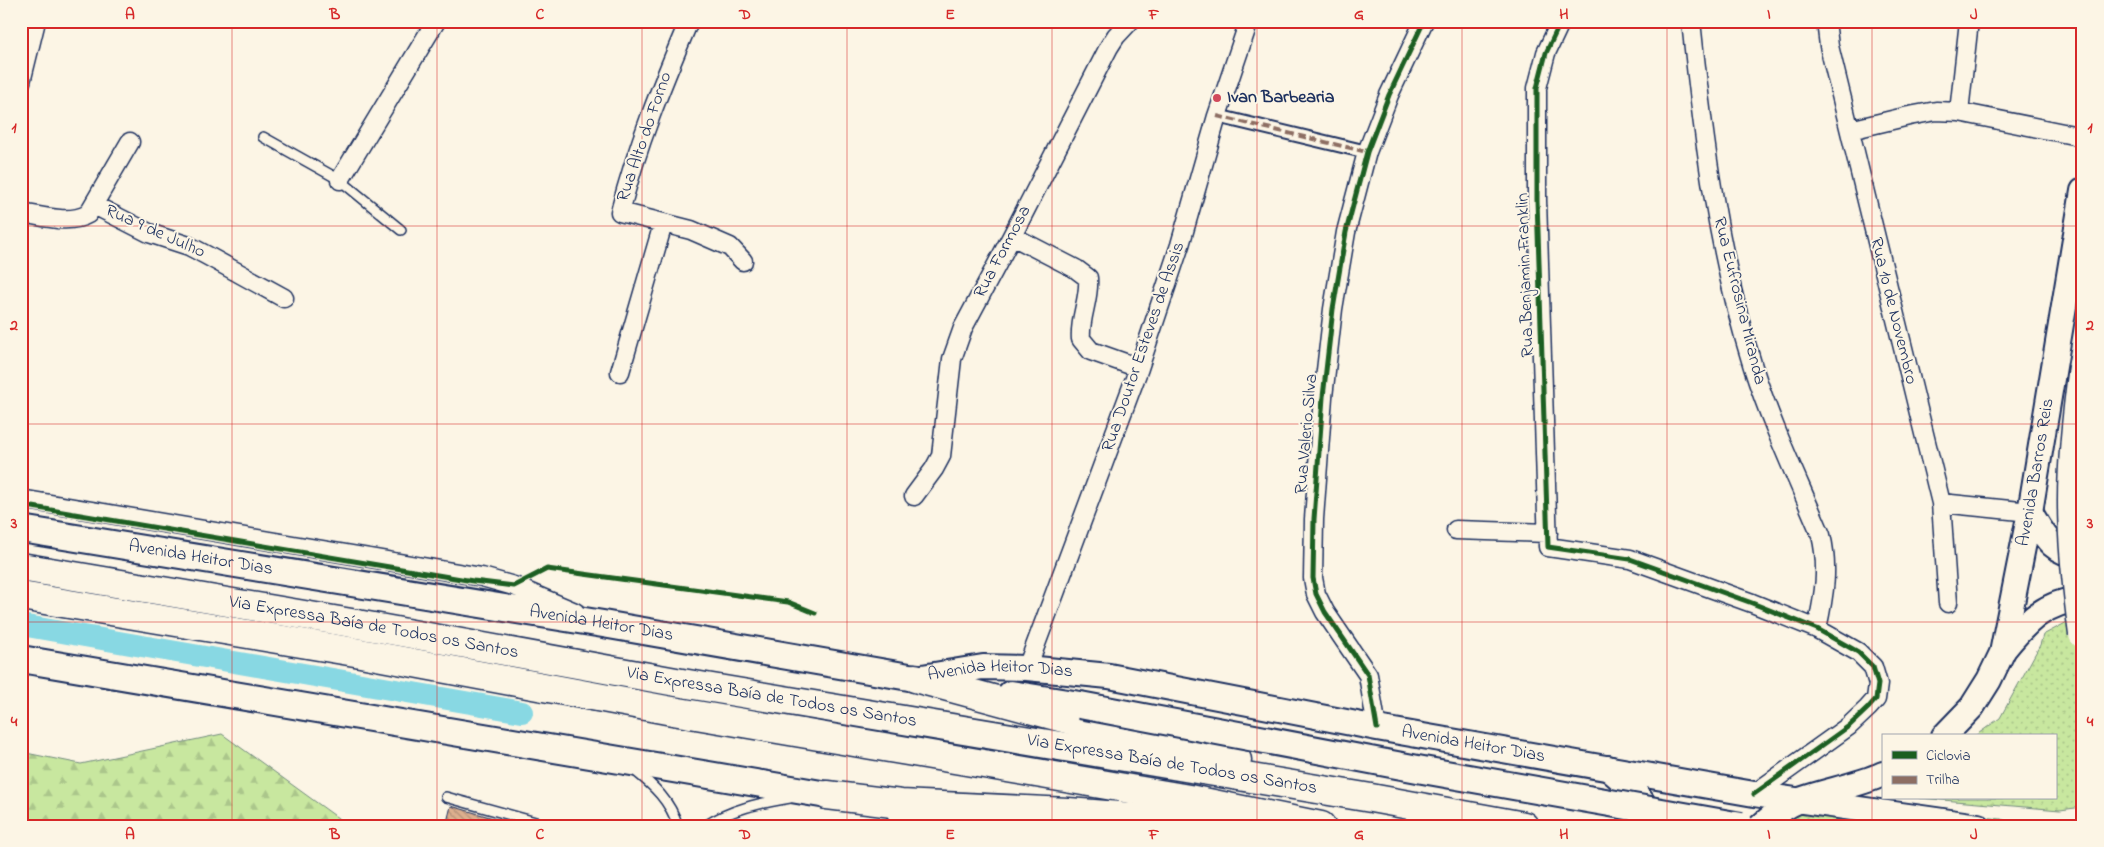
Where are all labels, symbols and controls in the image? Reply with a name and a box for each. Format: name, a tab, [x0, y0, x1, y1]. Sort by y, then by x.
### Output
text: A	[125, 3, 135, 27]
text: B	[329, 3, 341, 27]
text: C	[536, 3, 545, 27]
text: D	[738, 3, 751, 27]
text: E	[945, 3, 955, 27]
text: F	[1148, 3, 1160, 27]
text: G	[1354, 3, 1364, 27]
text: H	[1559, 3, 1569, 27]
text: I	[1767, 3, 1771, 27]
text: J	[1970, 3, 1978, 27]
street label: Rua Alto do Forno	[611, 69, 679, 205]
place label: Ivan Barbearia	[1227, 85, 1335, 111]
marker: Ivan Barbearia	[1211, 92, 1223, 104]
text: 1	[11, 116, 17, 140]
text: 1	[2087, 116, 2093, 140]
street label: Rua Benjamin Franklin	[1510, 192, 1542, 358]
street label: Rua 9 de Julho	[101, 198, 209, 266]
street label: Rua Formosa	[968, 201, 1038, 303]
street label: Rua Eufrosina Miranda	[1706, 214, 1772, 388]
street label: Rua 10 de Novembro	[1862, 235, 1924, 387]
street label: Rua Doutor Esteves de Assis	[1096, 238, 1192, 456]
text: 2	[9, 314, 18, 338]
text: 2	[2085, 314, 2094, 338]
street label: Rua Valerio Silva	[1289, 373, 1325, 495]
street label: Avenida Barros Reis	[2010, 396, 2062, 549]
text: 3	[10, 512, 18, 536]
text: 3	[2086, 512, 2094, 536]
street label: Avenida Heitor Dias	[127, 534, 275, 583]
street label: Via Expressa Baía de Todos os Santos	[226, 589, 521, 666]
street label: Avenida Heitor Dias	[527, 599, 675, 649]
street label: Avenida Heitor Dias	[926, 654, 1074, 689]
street label: Via Expressa Baía de Todos os Santos	[623, 660, 919, 735]
text: 4	[10, 710, 18, 734]
text: 4	[2086, 710, 2094, 734]
street label: Avenida Heitor Dias	[1399, 719, 1547, 770]
street label: Via Expressa Baía de Todos os Santos	[1024, 728, 1319, 802]
legend	[1882, 734, 2056, 800]
text: Ciclovia	[1926, 745, 1971, 767]
text: Trilha	[1926, 769, 1960, 791]
text: A	[125, 823, 135, 847]
text: B	[329, 823, 341, 847]
text: C	[536, 823, 545, 847]
text: D	[738, 823, 751, 847]
text: E	[945, 823, 955, 847]
text: F	[1148, 823, 1160, 847]
text: G	[1354, 823, 1364, 847]
text: H	[1559, 823, 1569, 847]
text: I	[1767, 823, 1771, 847]
text: J	[1970, 823, 1978, 847]

